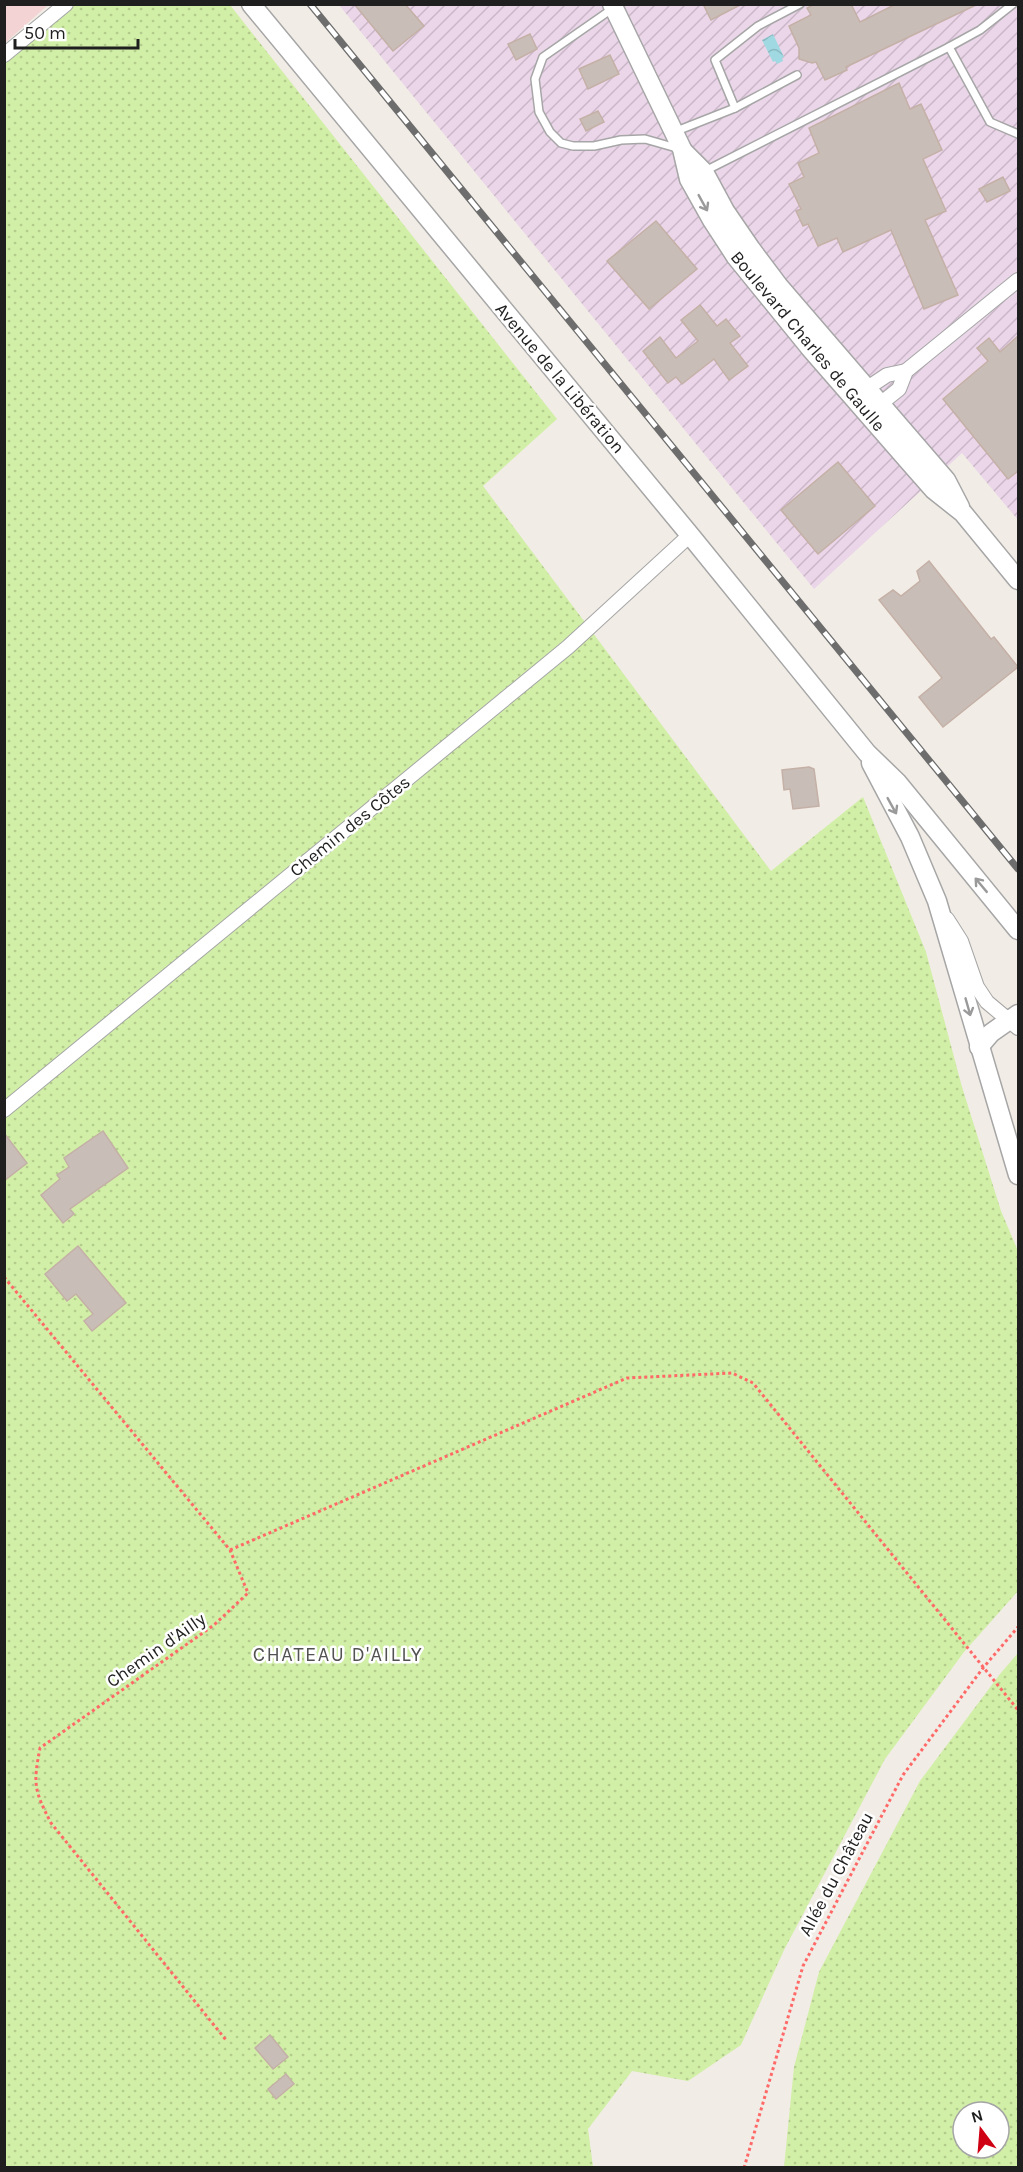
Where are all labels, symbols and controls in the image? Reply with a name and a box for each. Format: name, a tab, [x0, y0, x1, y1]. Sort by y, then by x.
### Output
scale bar	[15, 12, 138, 50]
text: 50 m	[24, 22, 66, 44]
one-way arrow	[698, 194, 709, 212]
street label: Boulevard Charles de Gaulle	[726, 246, 890, 436]
street label: Avenue de la Libération	[491, 298, 629, 458]
street label: Chemin des Côtes	[285, 771, 415, 881]
one-way arrow	[887, 796, 898, 814]
one-way arrow	[974, 878, 988, 893]
one-way arrow	[963, 997, 974, 1016]
street label: Chemin d'Ailly	[102, 1607, 210, 1692]
district label: CHATEAU D'AILLY	[253, 1643, 423, 1666]
street label: Allée du Château	[794, 1808, 878, 1940]
north arrow	[951, 2100, 1011, 2160]
text: N	[969, 2105, 985, 2127]

